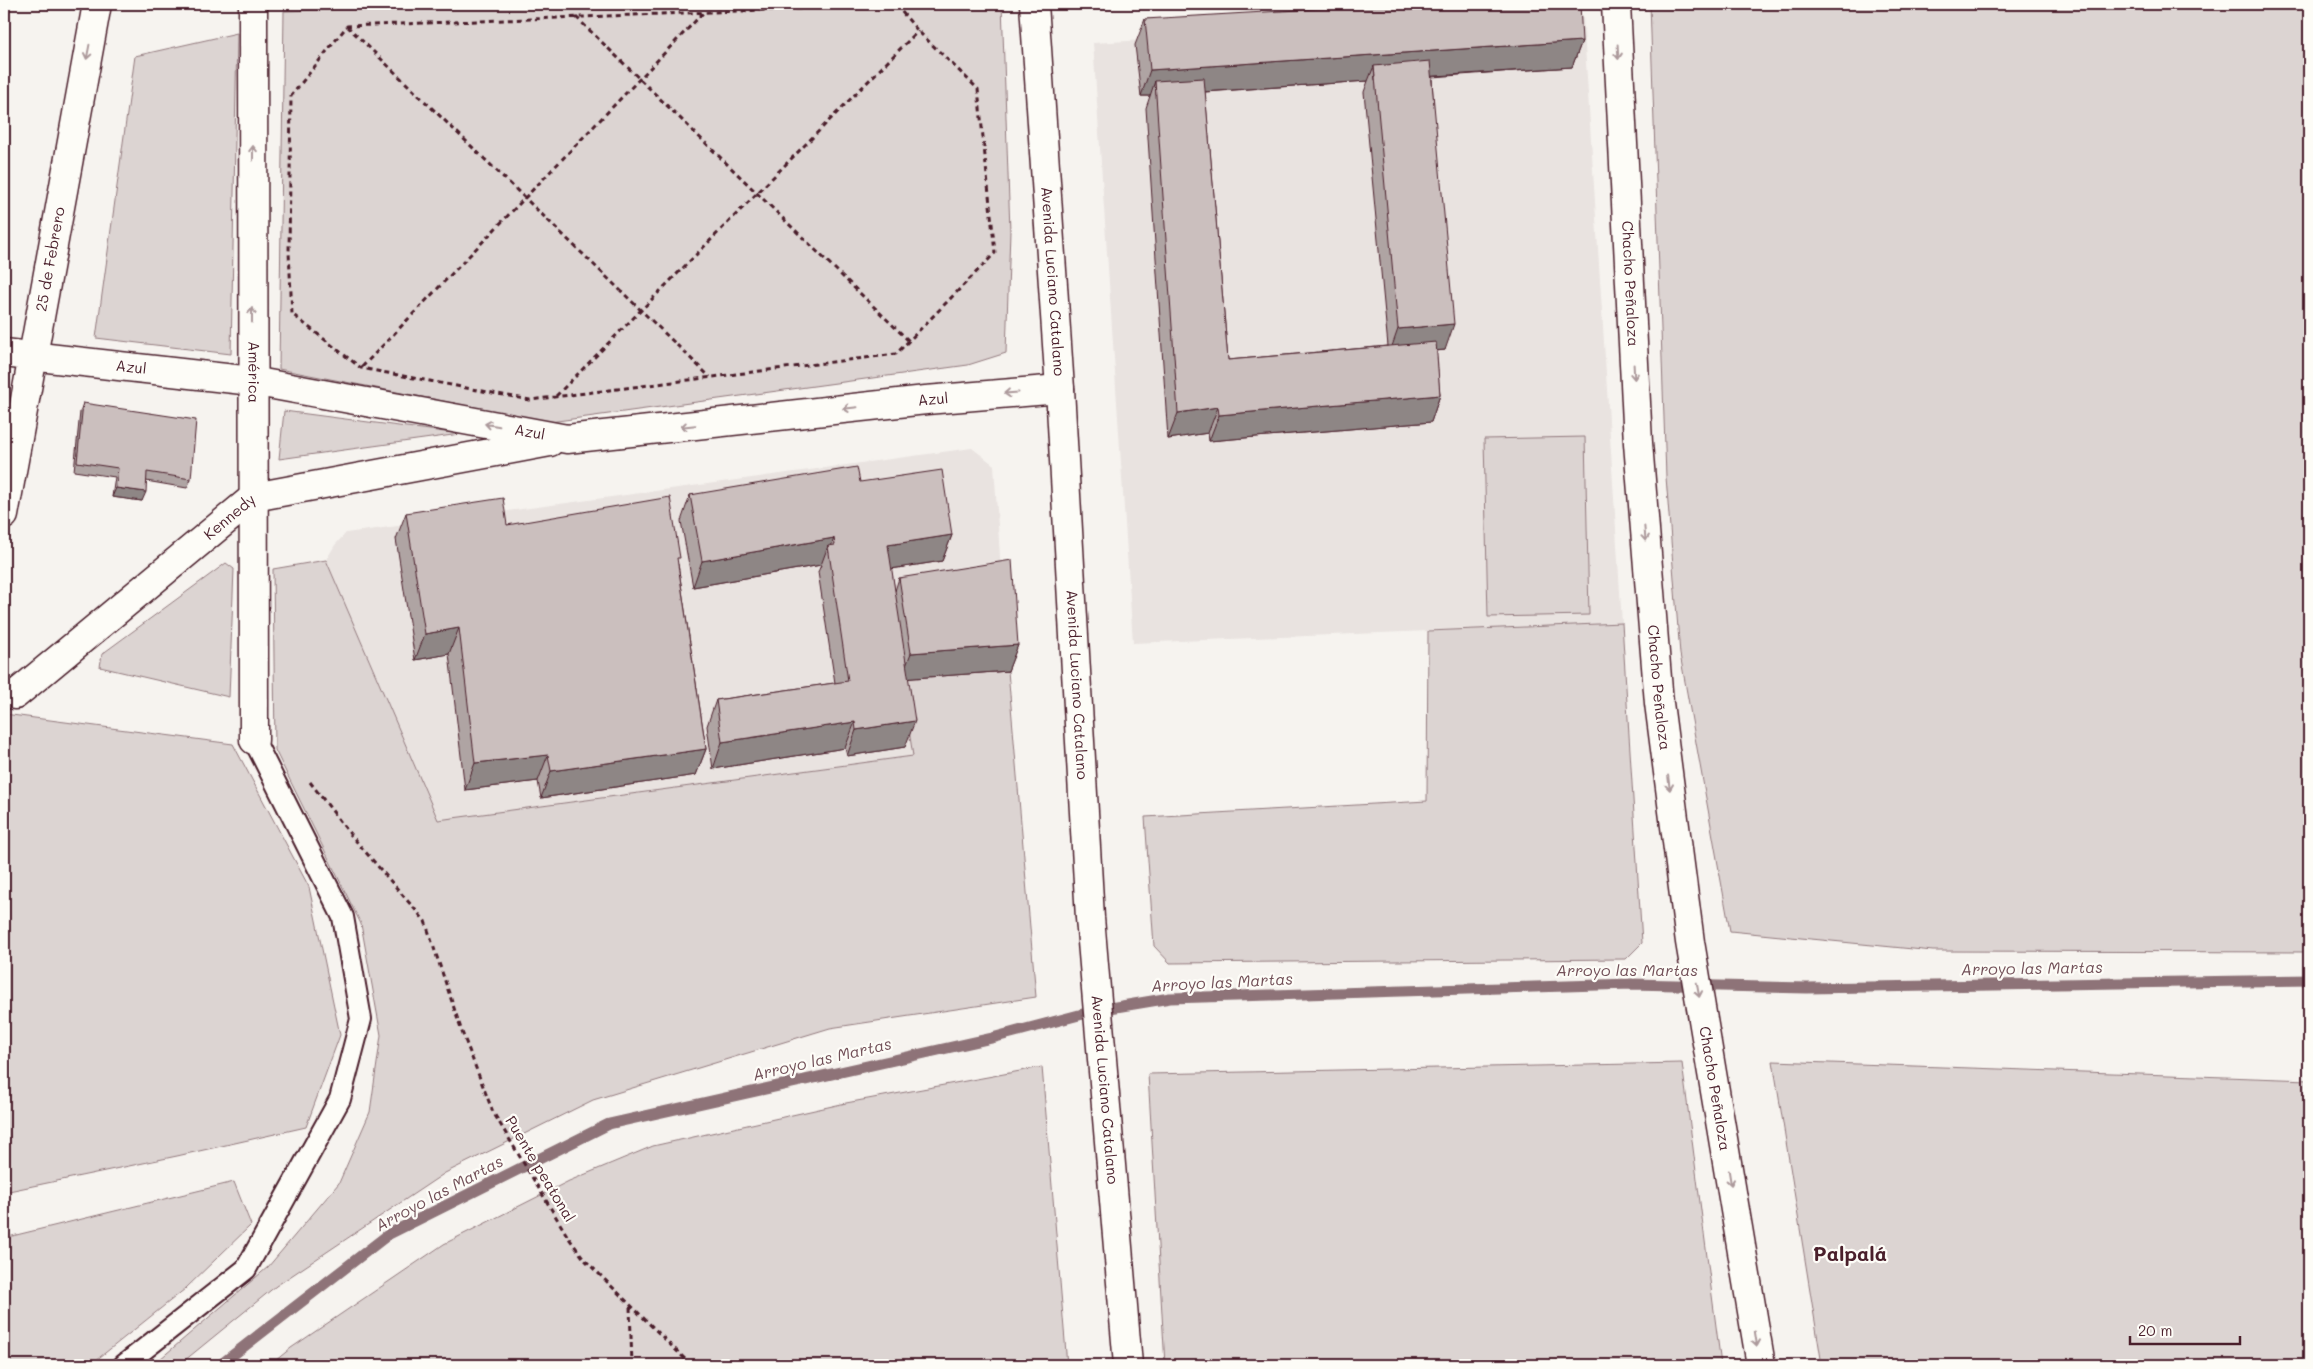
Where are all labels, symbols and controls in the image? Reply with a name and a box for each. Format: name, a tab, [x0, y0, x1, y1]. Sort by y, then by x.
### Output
one-way arrow	[82, 43, 92, 59]
one-way arrow	[1614, 44, 1623, 60]
one-way arrow	[248, 145, 258, 161]
street label: Avenida Luciano Catalano	[1037, 186, 1070, 377]
street label: 25 de Febrero	[30, 205, 69, 313]
street label: Chacho Peñaloza	[1618, 220, 1644, 347]
one-way arrow	[247, 307, 257, 324]
street label: América	[244, 341, 265, 403]
street label: Azul	[115, 355, 148, 378]
one-way arrow	[1629, 364, 1639, 380]
street label: Azul	[917, 387, 949, 410]
one-way arrow	[1004, 388, 1020, 398]
one-way arrow	[842, 404, 858, 413]
street label: Azul	[513, 419, 547, 444]
one-way arrow	[485, 420, 501, 430]
one-way arrow	[680, 421, 696, 431]
street label: Kennedy	[199, 489, 259, 544]
one-way arrow	[1640, 526, 1650, 542]
street label: Avenida Luciano Catalano	[1062, 589, 1093, 780]
street label: Chacho Peñaloza	[1644, 624, 1676, 751]
one-way arrow	[1664, 775, 1674, 791]
water label: Arroyo las Martas	[1961, 956, 2103, 979]
water label: Arroyo las Martas	[1556, 959, 1698, 980]
water label: Arroyo las Martas	[1151, 967, 1294, 996]
one-way arrow	[1694, 981, 1704, 997]
street label: Avenida Luciano Catalano	[1088, 994, 1124, 1185]
street label: Chacho Peñaloza	[1695, 1025, 1736, 1152]
water label: Arroyo las Martas	[750, 1032, 894, 1085]
street label: Puente peatonal	[501, 1112, 580, 1225]
water label: Arroyo las Martas	[371, 1150, 507, 1235]
one-way arrow	[1725, 1170, 1735, 1186]
district label: Palpalá	[1813, 1240, 1887, 1266]
scale bar	[2130, 1314, 2240, 1346]
text: 20 m	[2138, 1320, 2172, 1340]
one-way arrow	[1752, 1330, 1762, 1346]

